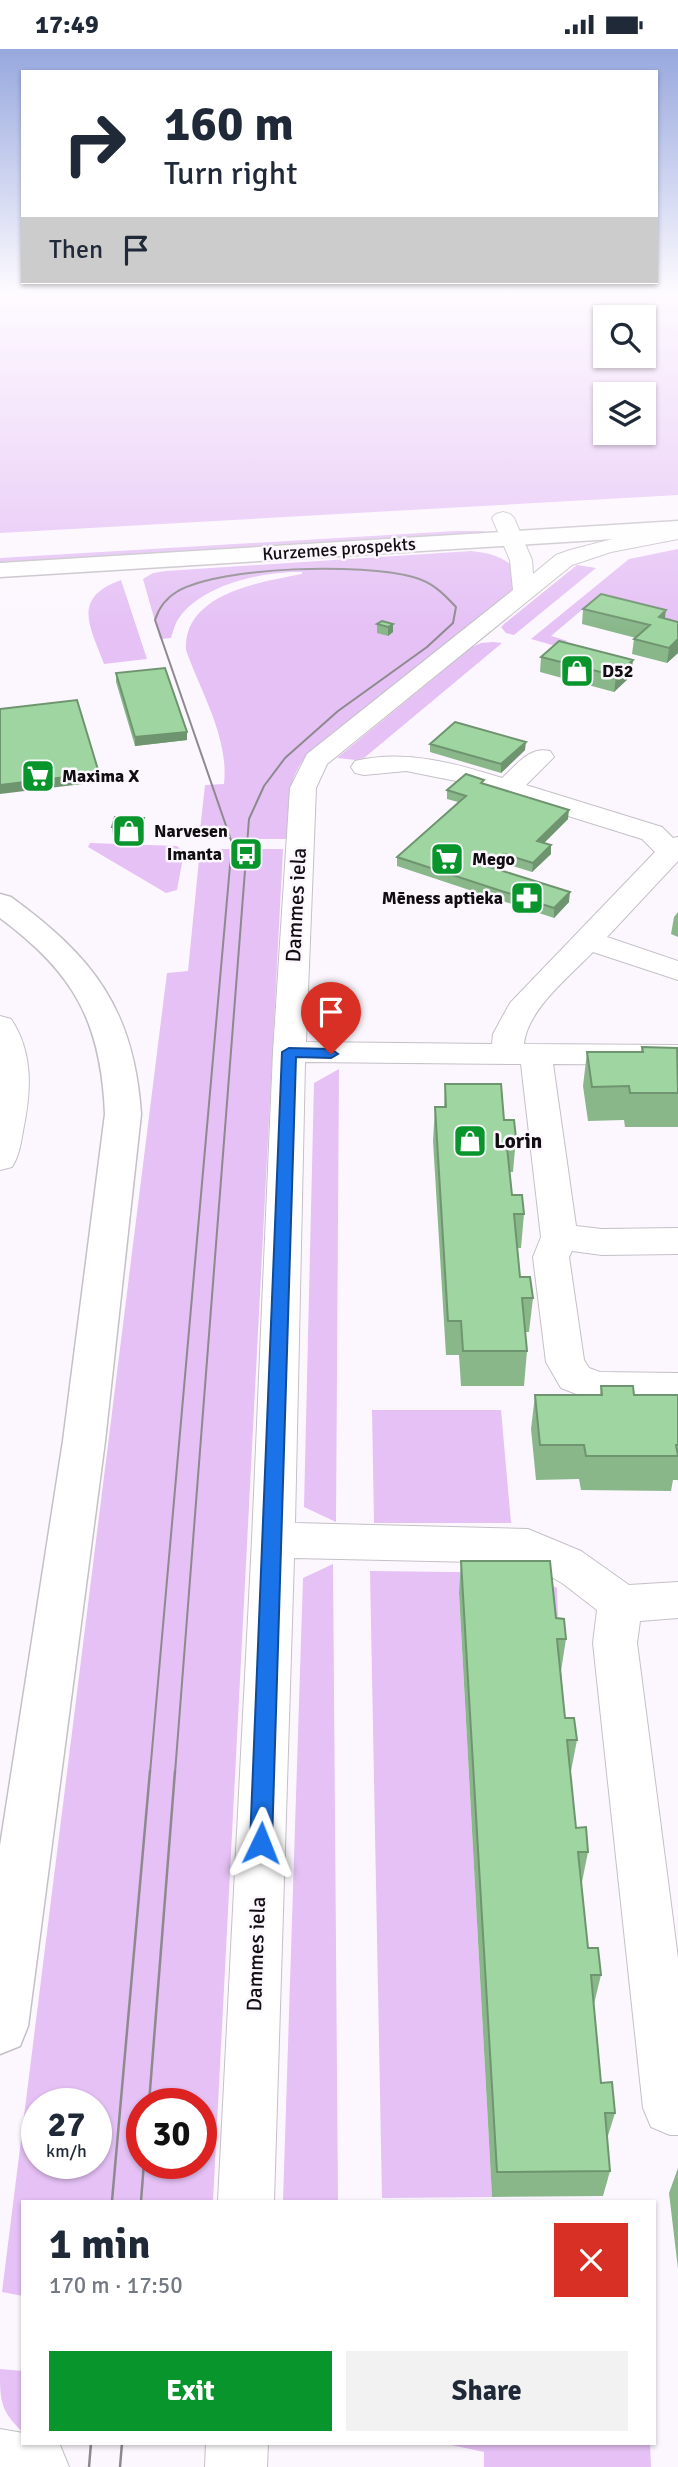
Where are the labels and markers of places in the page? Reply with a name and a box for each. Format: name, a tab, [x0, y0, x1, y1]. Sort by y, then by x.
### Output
shop icon: D52	[558, 652, 596, 690]
place label: D52	[602, 660, 633, 682]
supermarket icon: Maxima X	[19, 757, 57, 795]
place label: Maxima X	[62, 765, 139, 787]
shop icon: Narvesen	[110, 812, 148, 850]
place label: Narvesen	[154, 820, 228, 842]
bus stop icon: Imanta	[227, 835, 265, 873]
supermarket icon: Mego	[428, 840, 466, 878]
place label: Imanta	[167, 843, 222, 865]
place label: Mego	[472, 848, 515, 870]
pharmacy icon: Mēness aptieka	[508, 879, 546, 917]
place label: Mēness aptieka	[382, 887, 503, 909]
pin	[301, 982, 361, 1054]
shop icon: Lorin	[451, 1122, 489, 1160]
place label: Lorin	[494, 1128, 542, 1154]

